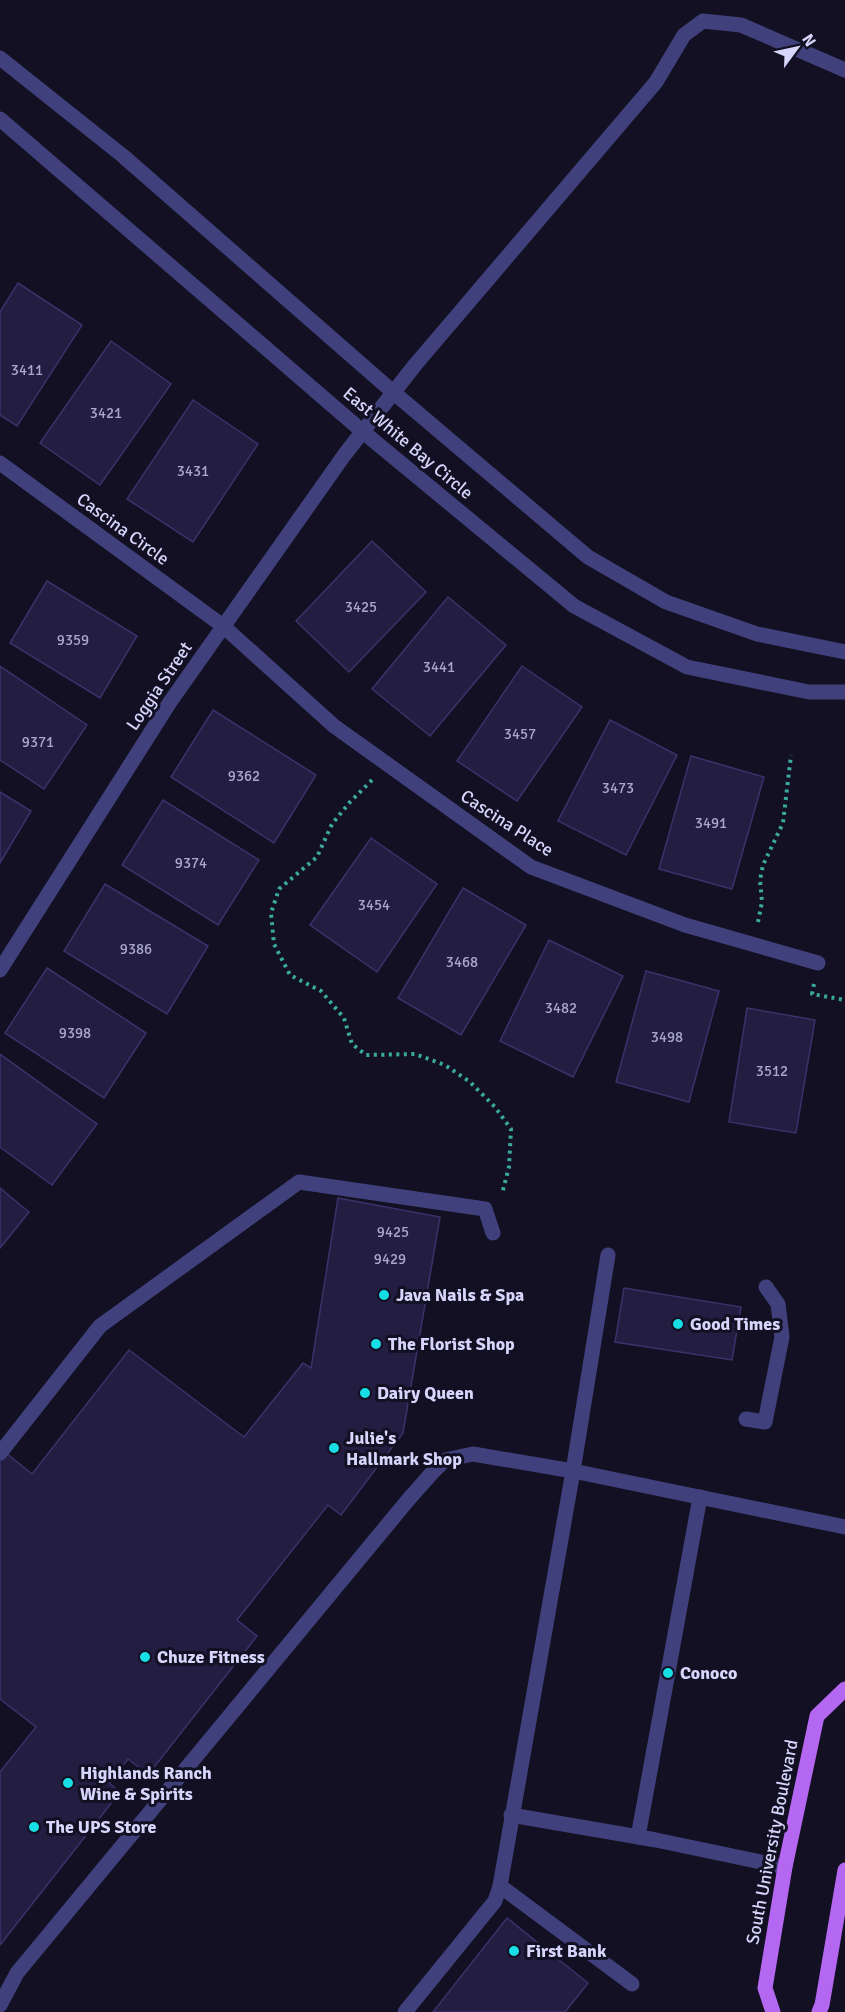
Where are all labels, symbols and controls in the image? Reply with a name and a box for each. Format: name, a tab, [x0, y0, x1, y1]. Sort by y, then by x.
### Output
north arrow	[767, 18, 827, 78]
text: N	[797, 30, 820, 50]
house number: 3411	[11, 361, 43, 379]
street label: East White Bay Circle	[338, 382, 478, 504]
house number: 3421	[90, 404, 122, 422]
house number: 3431	[177, 462, 209, 480]
street label: Cascina Circle	[73, 488, 173, 570]
house number: 3425	[345, 598, 377, 616]
house number: 9359	[57, 631, 89, 649]
street label: Loggia Street	[121, 638, 197, 734]
house number: 3441	[423, 658, 455, 676]
house number: 3457	[504, 725, 536, 743]
house number: 9371	[22, 733, 54, 751]
house number: 9362	[228, 767, 260, 785]
house number: 3473	[602, 779, 634, 797]
street label: Cascina Place	[456, 785, 558, 861]
house number: 3491	[695, 814, 727, 832]
house number: 9374	[175, 854, 207, 872]
house number: 3454	[358, 896, 390, 914]
house number: 9386	[120, 940, 152, 958]
house number: 3468	[446, 953, 478, 971]
house number: 3482	[545, 999, 577, 1017]
house number: 9398	[59, 1024, 91, 1042]
house number: 3498	[651, 1028, 683, 1046]
house number: 3512	[756, 1062, 788, 1080]
house number: 9425	[377, 1223, 409, 1241]
house number: 9429	[374, 1250, 406, 1268]
place label: Java Nails & Spa	[396, 1284, 524, 1306]
marker: Java Nails & Spa	[377, 1288, 391, 1302]
place label: Good Times	[690, 1313, 780, 1335]
marker: Good Times	[671, 1317, 685, 1331]
place label: The Florist Shop	[388, 1333, 515, 1355]
marker: The Florist Shop	[369, 1337, 383, 1351]
place label: Dairy Queen	[377, 1382, 474, 1404]
marker: Dairy Queen	[358, 1386, 372, 1400]
place label: Julie's Hallmark Shop	[346, 1427, 462, 1470]
marker: Julie's Hallmark Shop	[327, 1441, 341, 1455]
place label: Chuze Fitness	[157, 1646, 265, 1668]
marker: Chuze Fitness	[138, 1650, 152, 1664]
place label: Conoco	[680, 1662, 737, 1684]
marker: Conoco	[661, 1666, 675, 1680]
street label: South University Boulevard	[741, 1738, 803, 1946]
place label: Highlands Ranch Wine & Spirits	[80, 1762, 212, 1805]
marker: Highlands Ranch Wine & Spirits	[61, 1776, 75, 1790]
place label: The UPS Store	[46, 1816, 156, 1838]
marker: The UPS Store	[27, 1820, 41, 1834]
place label: First Bank	[526, 1940, 607, 1962]
marker: First Bank	[507, 1944, 521, 1958]

